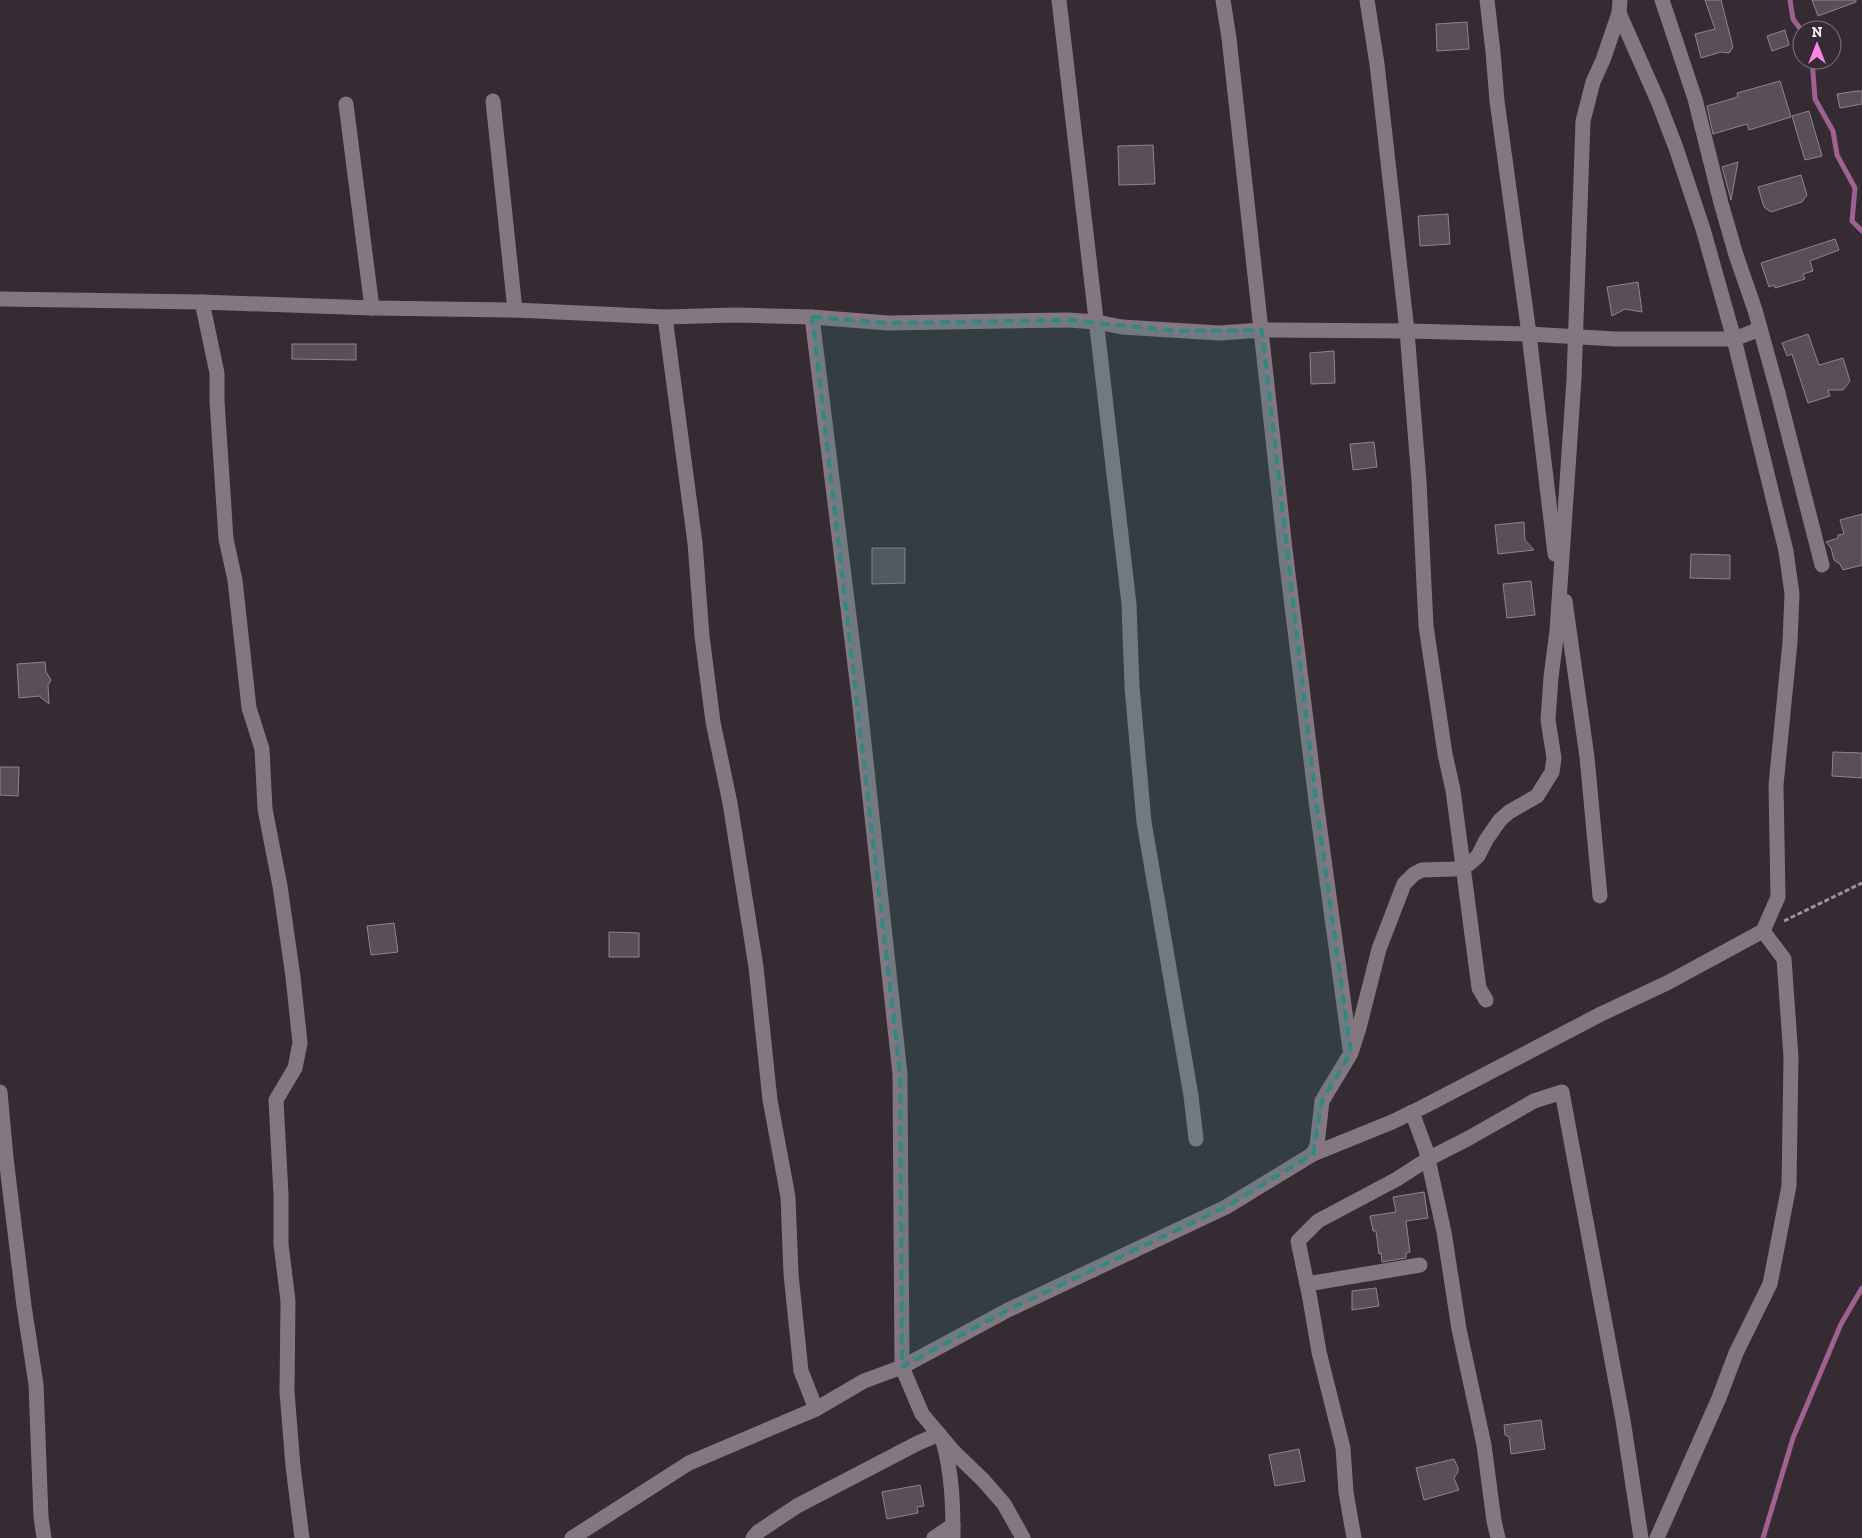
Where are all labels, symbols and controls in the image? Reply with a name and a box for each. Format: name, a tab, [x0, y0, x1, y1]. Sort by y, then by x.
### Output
north arrow	[1792, 20, 1842, 70]
text: N	[1812, 24, 1823, 41]

